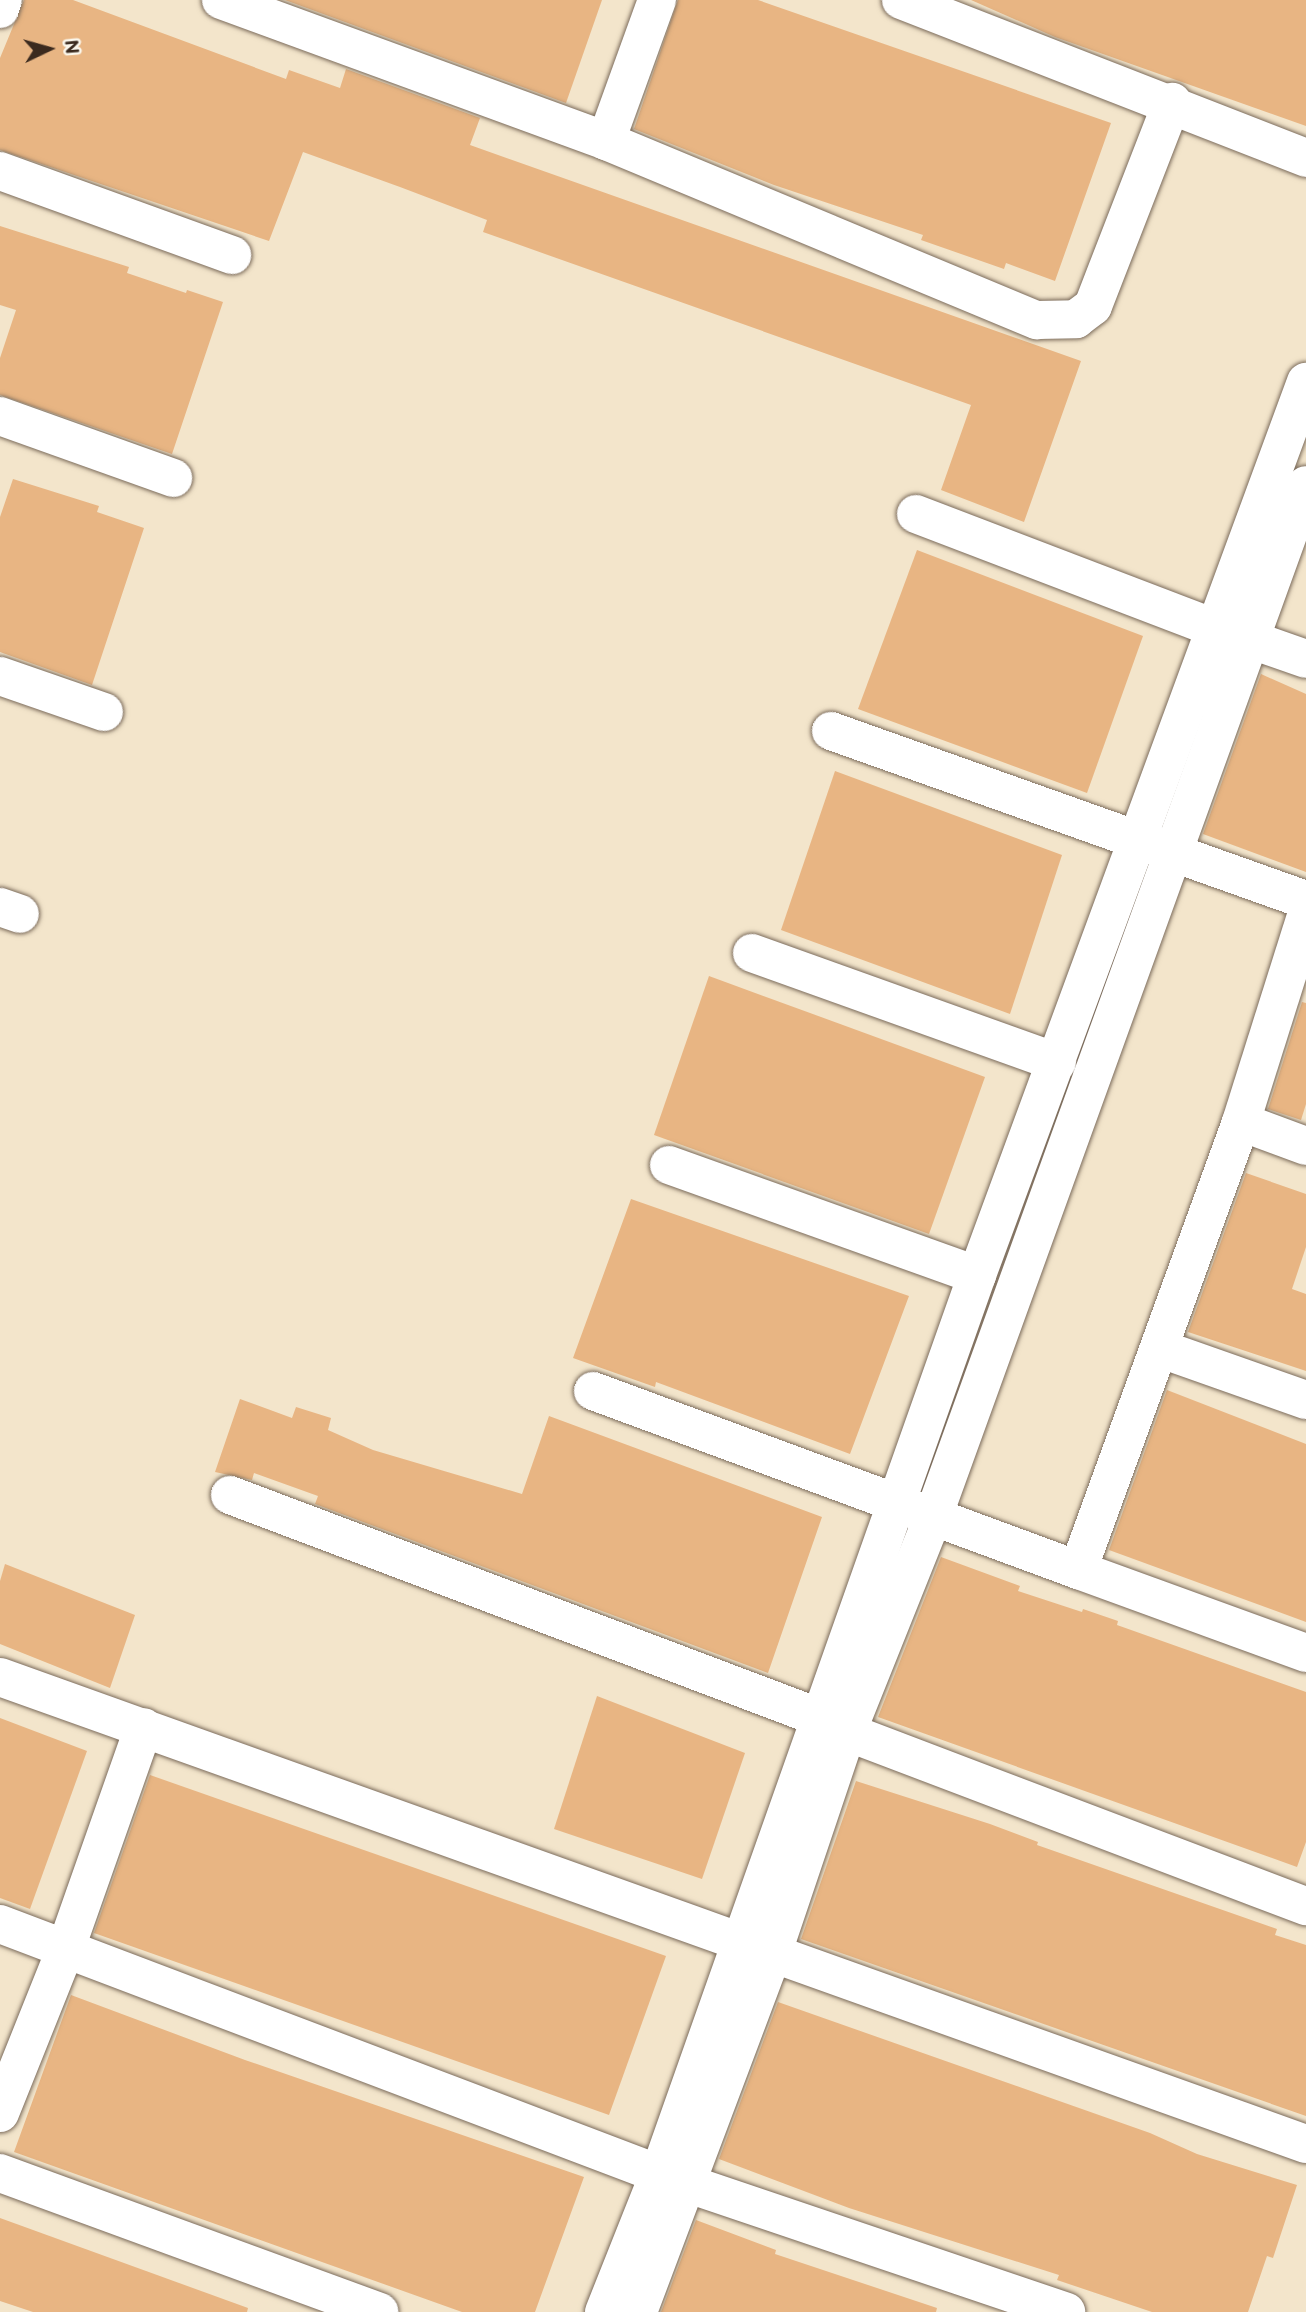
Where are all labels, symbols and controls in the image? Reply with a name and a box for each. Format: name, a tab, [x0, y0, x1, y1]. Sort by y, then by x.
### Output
north arrow	[14, 14, 84, 84]
text: N	[58, 39, 82, 55]

